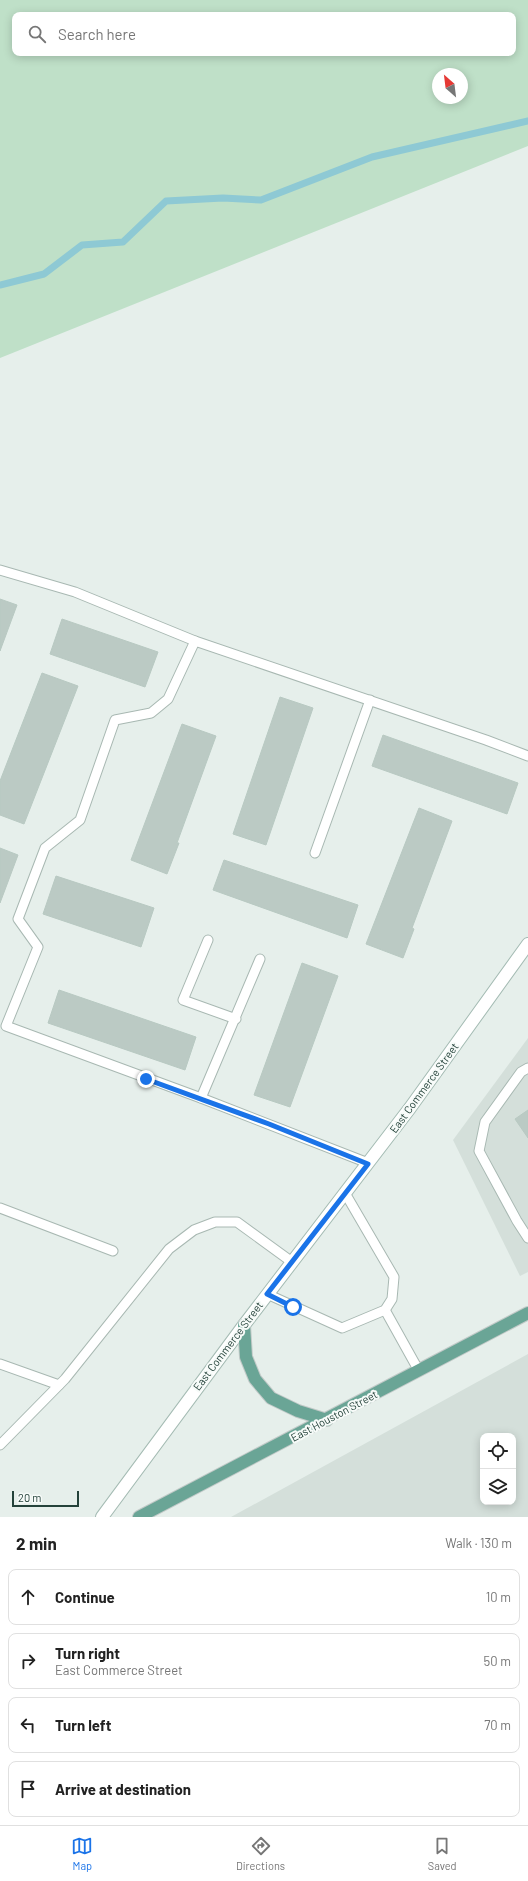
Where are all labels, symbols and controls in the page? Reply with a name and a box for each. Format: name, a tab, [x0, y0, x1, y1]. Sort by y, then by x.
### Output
search box	[12, 12, 516, 56]
icon: search	[26, 23, 48, 45]
text: Search here	[58, 25, 136, 43]
north arrow	[432, 68, 468, 104]
street label: East Commerce Street	[387, 1040, 461, 1135]
route end	[137, 1070, 155, 1088]
route start	[284, 1298, 302, 1316]
street label: East Commerce Street	[190, 1299, 265, 1393]
street label: East Houston Street	[288, 1387, 379, 1444]
map controls	[480, 1433, 516, 1505]
button: locate	[480, 1433, 516, 1469]
button: layers	[480, 1469, 516, 1505]
scale bar	[12, 1489, 79, 1508]
text: 20 m	[18, 1491, 41, 1504]
text: 2 min	[16, 1533, 57, 1553]
text: Walk · 130 m	[445, 1535, 512, 1551]
icon: ahead	[17, 1586, 39, 1608]
text: Continue	[55, 1588, 115, 1606]
text: 10 m	[486, 1589, 511, 1605]
text: Turn right	[55, 1644, 120, 1662]
icon: right	[17, 1650, 39, 1672]
text: 50 m	[484, 1653, 511, 1669]
text: East Commerce Street	[55, 1662, 183, 1678]
icon: left	[17, 1714, 39, 1736]
text: Turn left	[55, 1716, 111, 1734]
text: 70 m	[484, 1717, 511, 1733]
icon: arrive	[17, 1778, 39, 1800]
text: Arrive at destination	[55, 1780, 191, 1798]
tab: Map	[71, 1835, 93, 1872]
tab: Directions	[236, 1835, 285, 1872]
tab: Saved	[428, 1835, 457, 1872]

